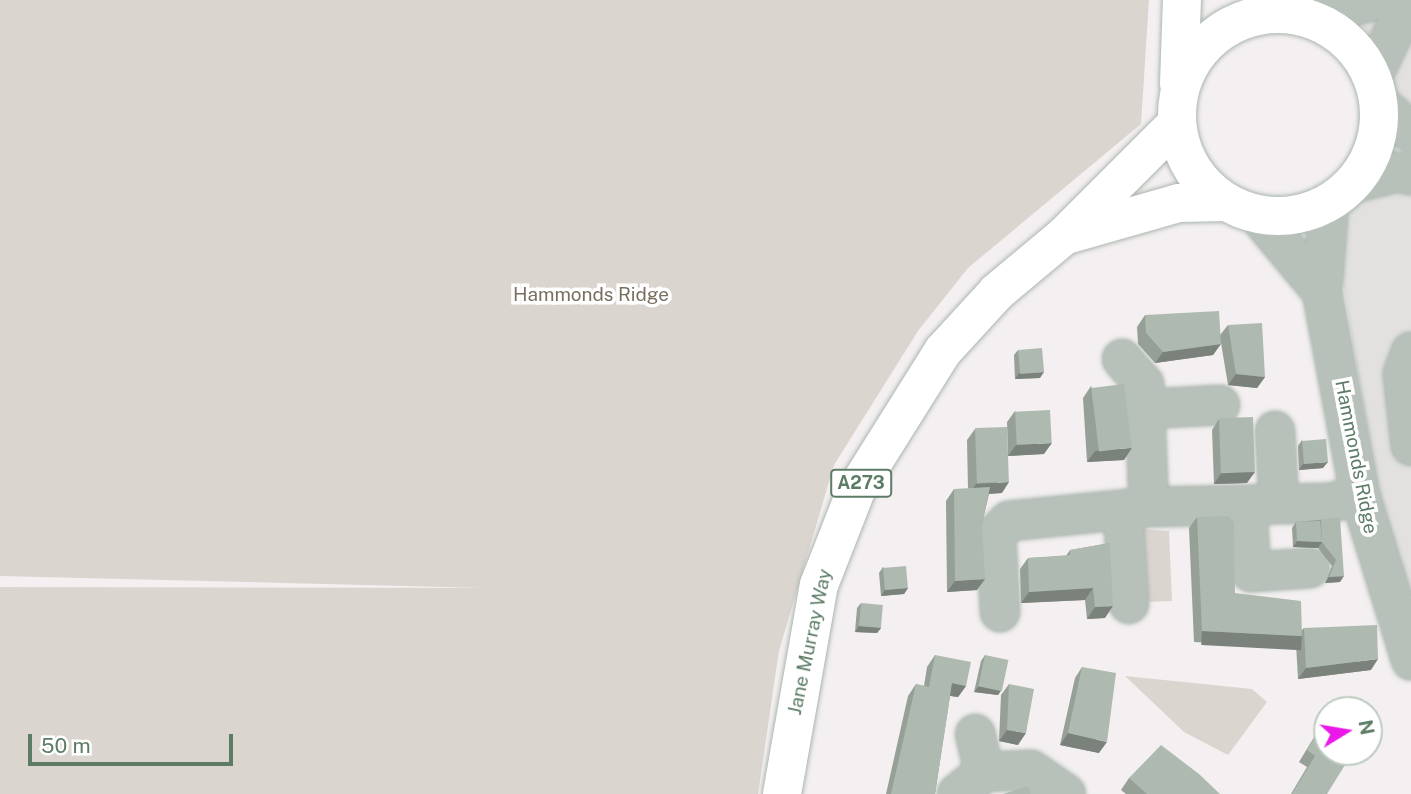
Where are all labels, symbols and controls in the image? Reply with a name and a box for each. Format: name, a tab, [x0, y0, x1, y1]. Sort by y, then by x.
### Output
park label: Hammonds Ridge	[513, 284, 669, 306]
street label: Hammonds Ridge	[1330, 378, 1382, 536]
road number: A273	[830, 468, 892, 498]
street label: Jane Murray Way	[783, 567, 837, 717]
north arrow	[1313, 696, 1383, 766]
text: N	[1354, 718, 1379, 737]
scale bar	[32, 720, 236, 764]
text: 50 m	[41, 733, 91, 758]

